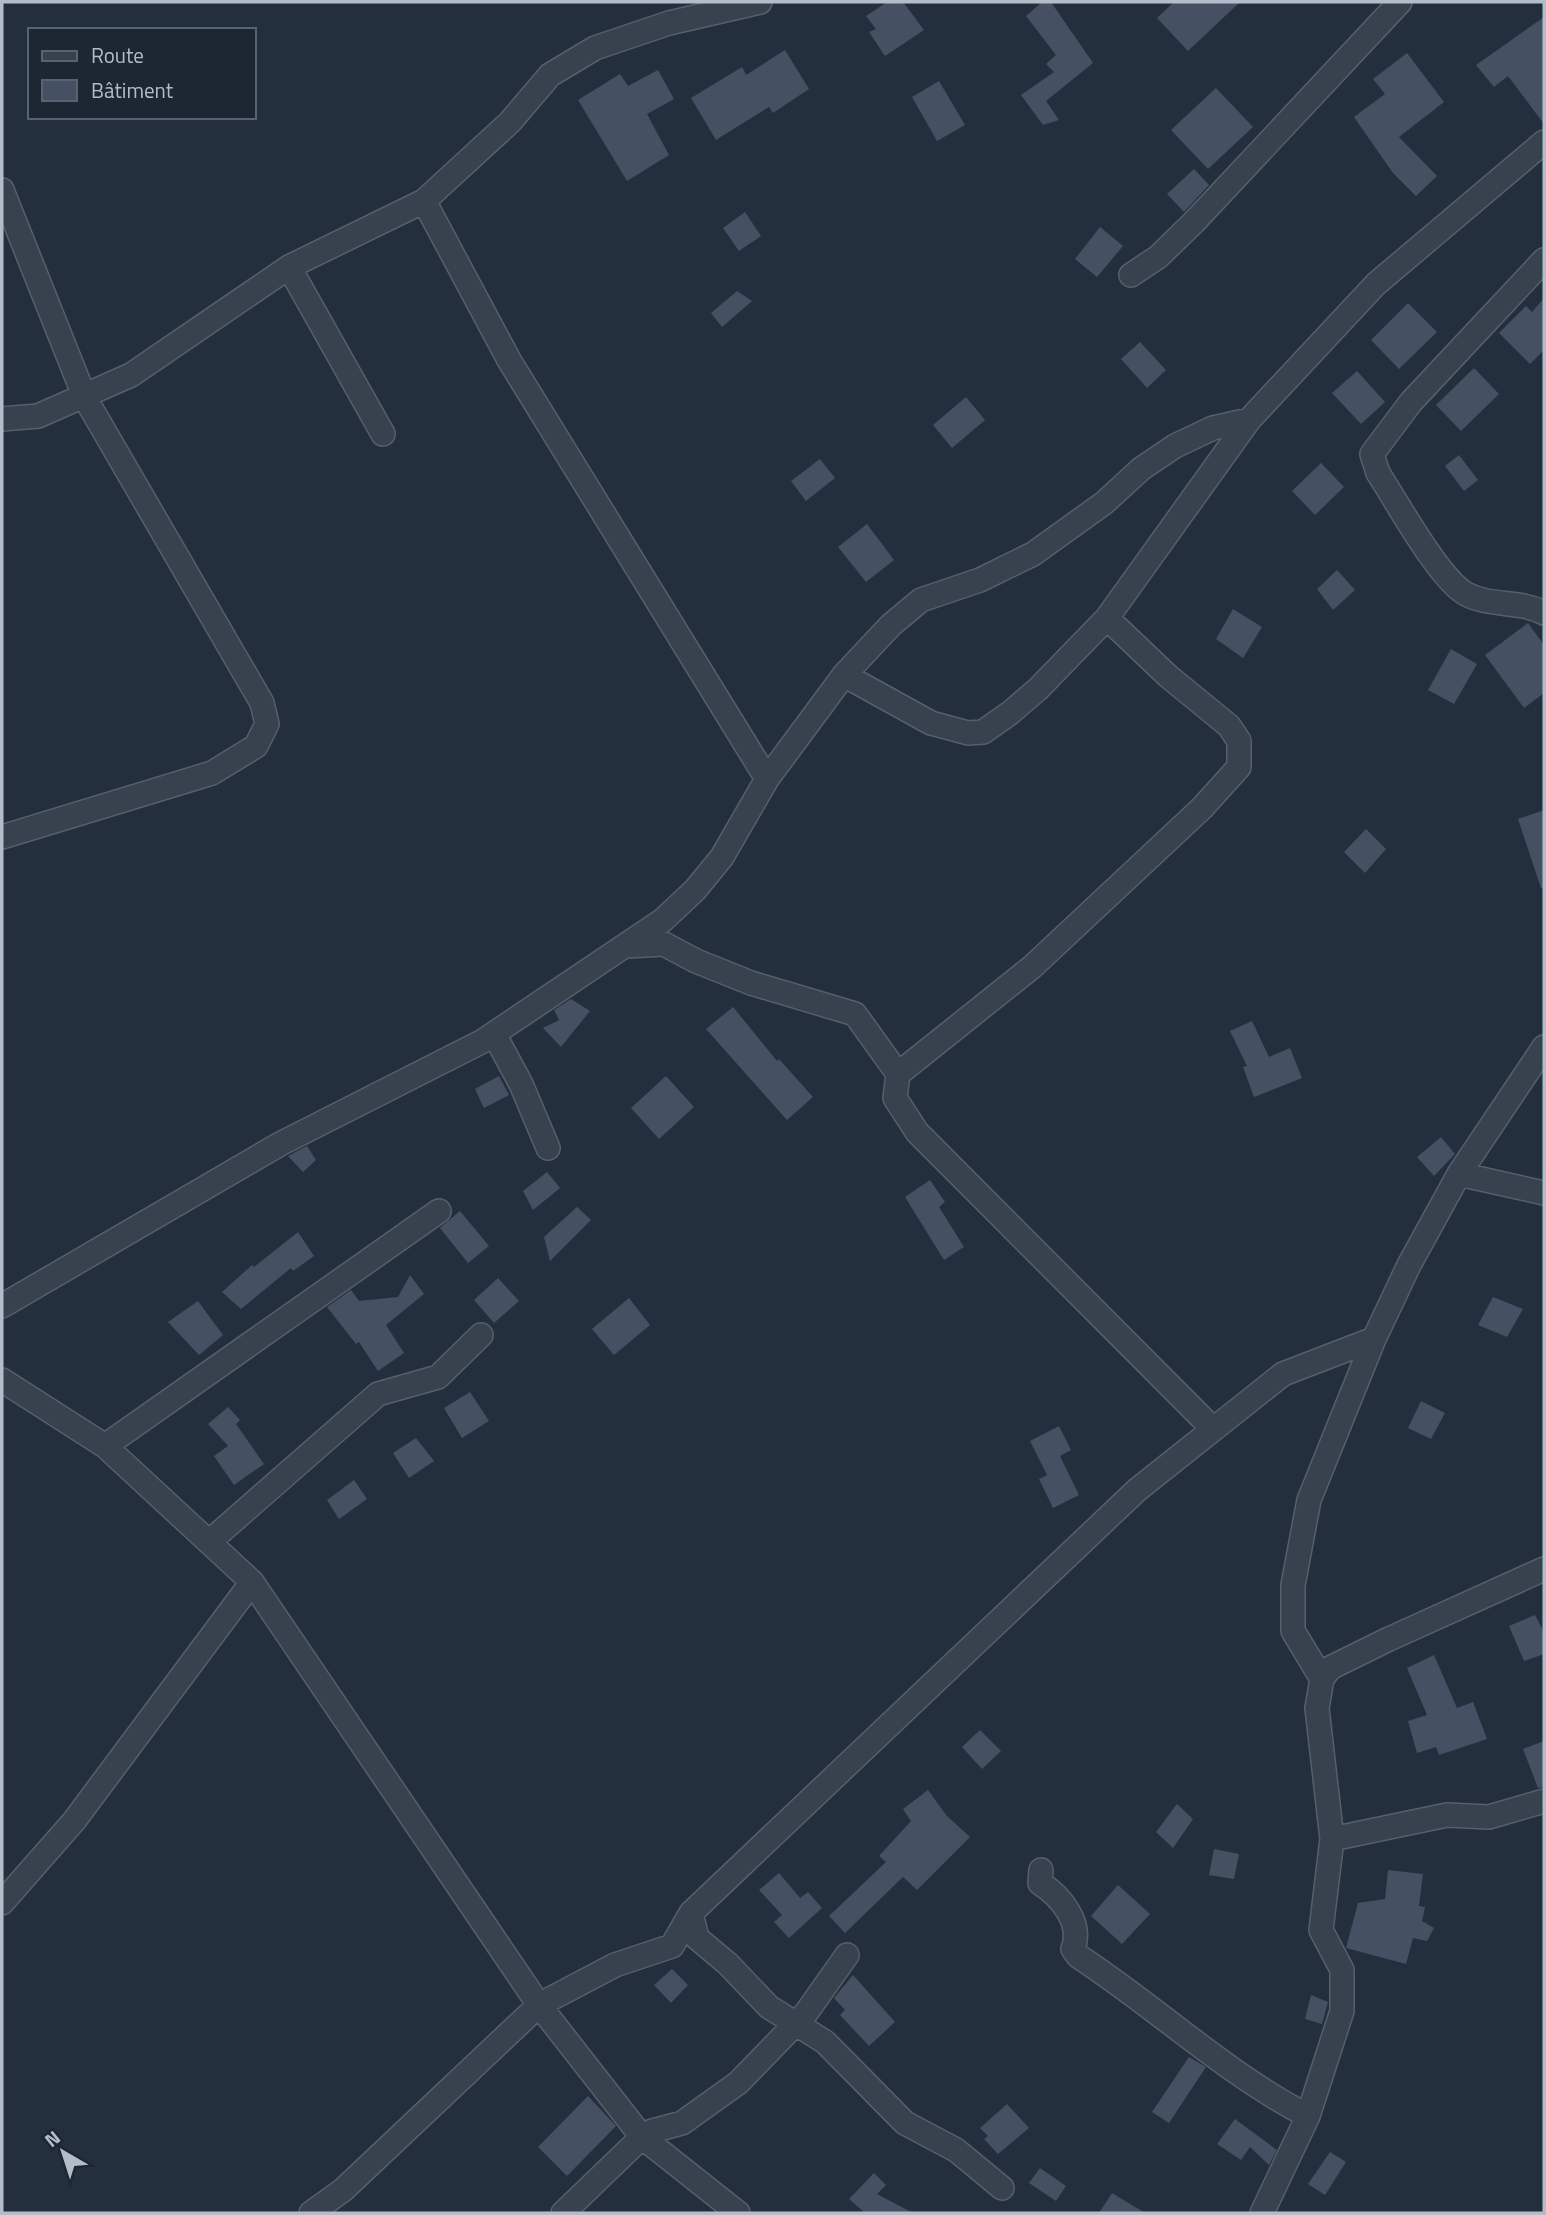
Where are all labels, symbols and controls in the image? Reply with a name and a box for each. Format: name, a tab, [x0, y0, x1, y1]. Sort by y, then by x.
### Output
legend	[28, 28, 256, 119]
text: Route	[91, 39, 144, 71]
text: Bâtiment	[91, 74, 174, 106]
north arrow	[28, 2117, 98, 2187]
text: N	[38, 2123, 66, 2154]

